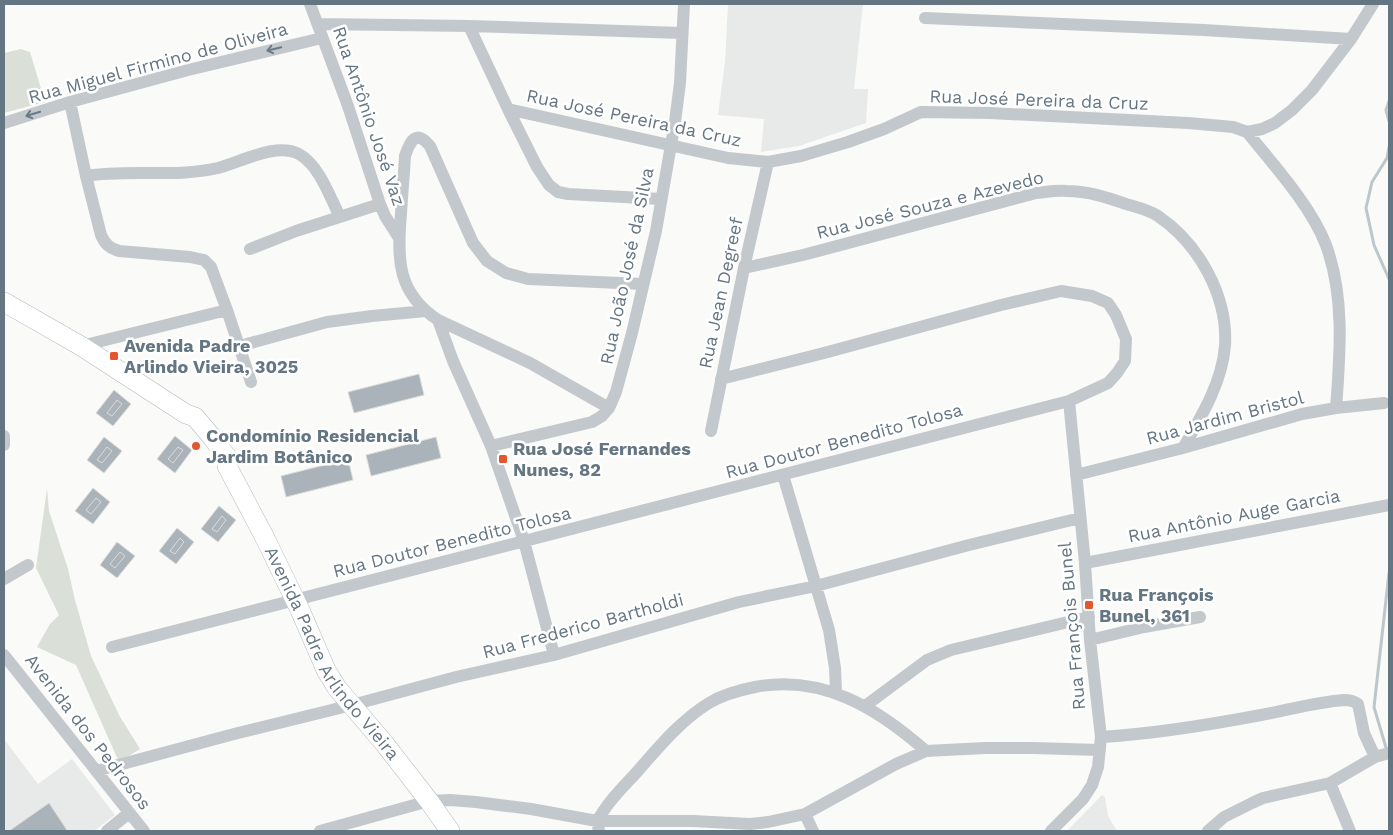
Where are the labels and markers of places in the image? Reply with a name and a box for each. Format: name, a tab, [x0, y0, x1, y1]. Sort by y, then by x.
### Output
place label: Avenida Padre Arlindo Vieira, 3025	[124, 335, 298, 377]
marker: Avenida Padre Arlindo Vieira, 3025	[108, 350, 120, 362]
place label: Condomínio Residencial Jardim Botânico	[206, 425, 419, 467]
place label: Rua José Fernandes Nunes, 82	[513, 438, 691, 480]
marker: Condomínio Residencial Jardim Botânico	[190, 440, 202, 452]
marker: Rua José Fernandes Nunes, 82	[497, 453, 509, 465]
place label: Rua François Bunel, 361	[1099, 584, 1214, 626]
marker: Rua François Bunel, 361	[1083, 599, 1095, 611]

